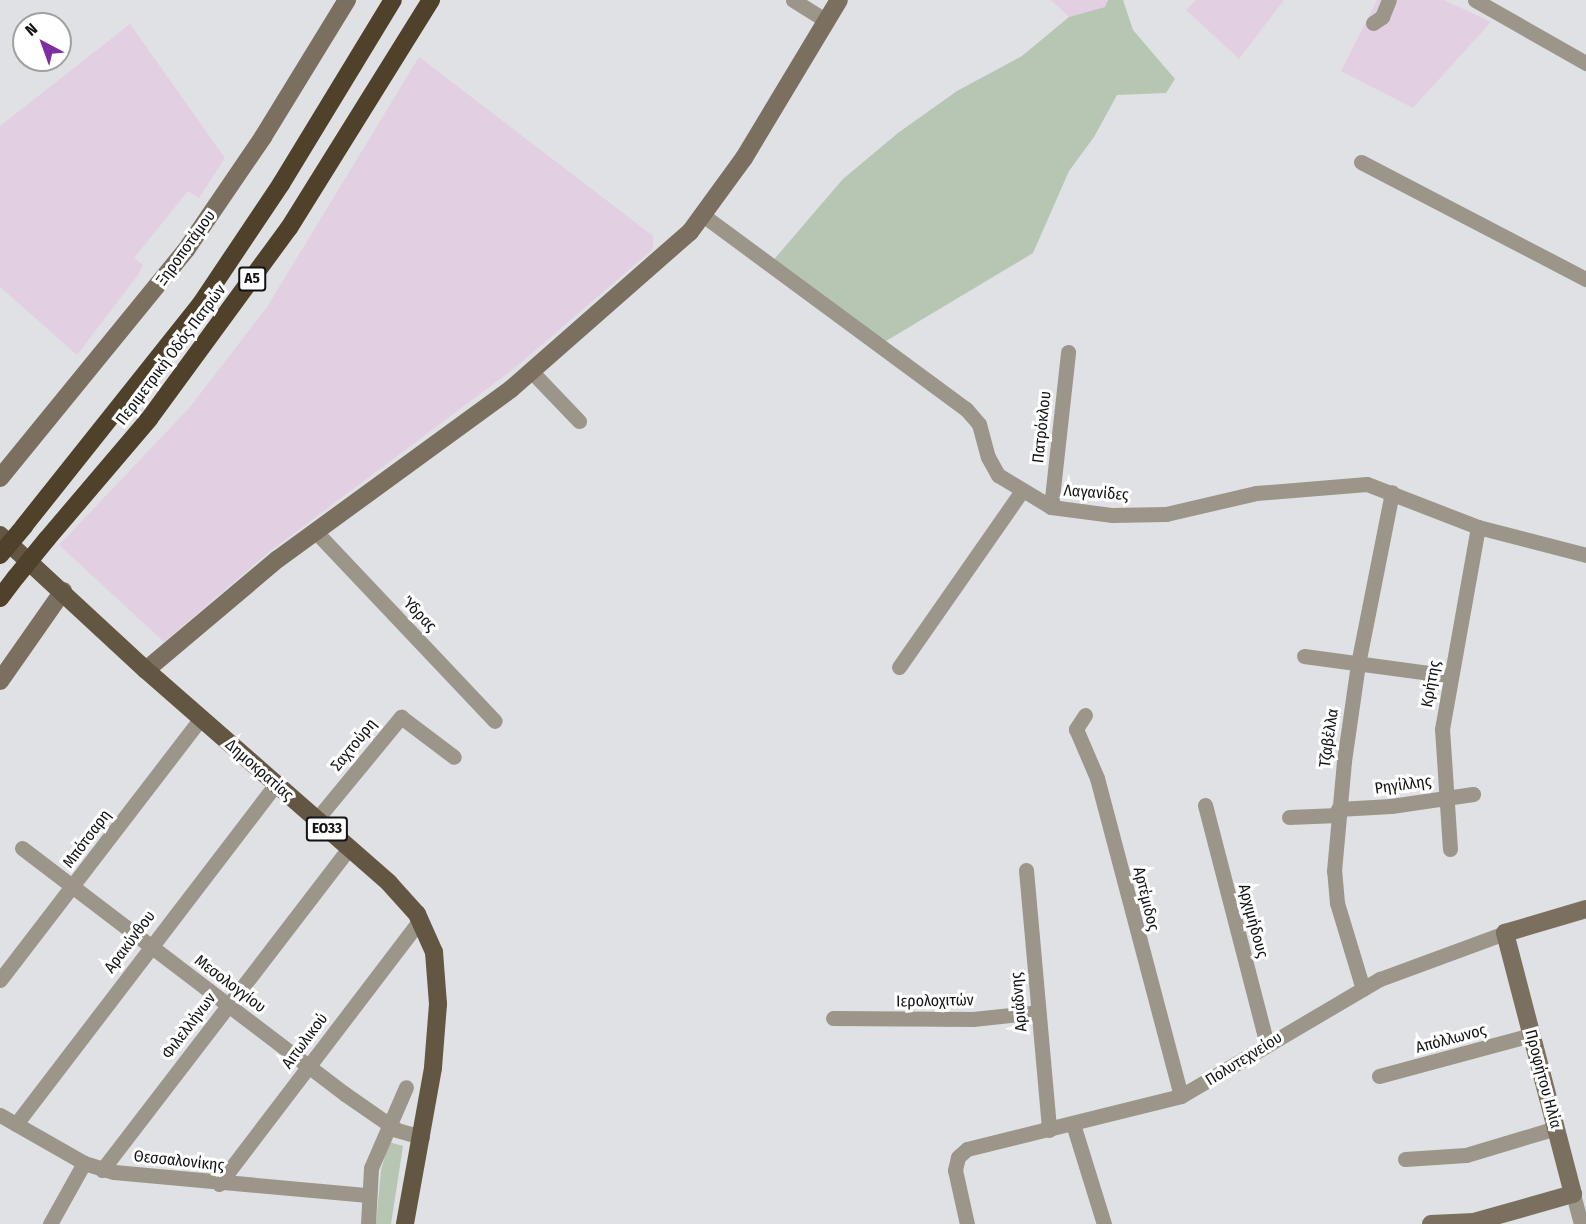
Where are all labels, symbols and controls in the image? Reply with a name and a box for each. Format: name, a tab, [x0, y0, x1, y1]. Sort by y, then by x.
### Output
north arrow	[12, 12, 72, 72]
text: N	[21, 19, 41, 40]
street label: Ξηροποτάμου	[152, 207, 220, 289]
road number: Α5	[237, 267, 267, 291]
street label: Περιμετρική Οδός Πατρών	[112, 281, 230, 429]
street label: Πατρόκλου	[1029, 390, 1055, 464]
street label: Λαγανίδες	[1063, 481, 1129, 505]
street label: Ύδρας	[398, 592, 440, 636]
street label: Κρήτης	[1417, 659, 1445, 709]
street label: Τζαβέλλα	[1315, 707, 1343, 769]
street label: Σαχτούρη	[327, 715, 381, 775]
street label: Δημοκρατίας	[221, 735, 297, 805]
street label: Ρηγίλλης	[1373, 772, 1433, 798]
street label: Μπότσαρη	[59, 806, 115, 872]
road number: ΕΟ33	[304, 817, 350, 841]
street label: Αρτέμιδος	[1129, 865, 1163, 933]
street label: Αρχιμήδους	[1234, 882, 1272, 960]
street label: Αρακύνθου	[100, 907, 160, 977]
street label: Μεσολογγίου	[191, 951, 269, 1017]
street label: Αριάδνης	[1007, 971, 1031, 1033]
street label: Φιλελλήνων	[158, 989, 220, 1063]
street label: Ιερολοχιτών	[896, 991, 974, 1011]
street label: Αιτωλικού	[278, 1009, 332, 1073]
street label: Απόλλωνος	[1414, 1020, 1488, 1058]
street label: Προφήτου Ηλία	[1521, 1027, 1565, 1131]
street label: Πολυτεχνείου	[1202, 1028, 1286, 1090]
street label: Θεσσαλονίκης	[133, 1147, 225, 1175]

